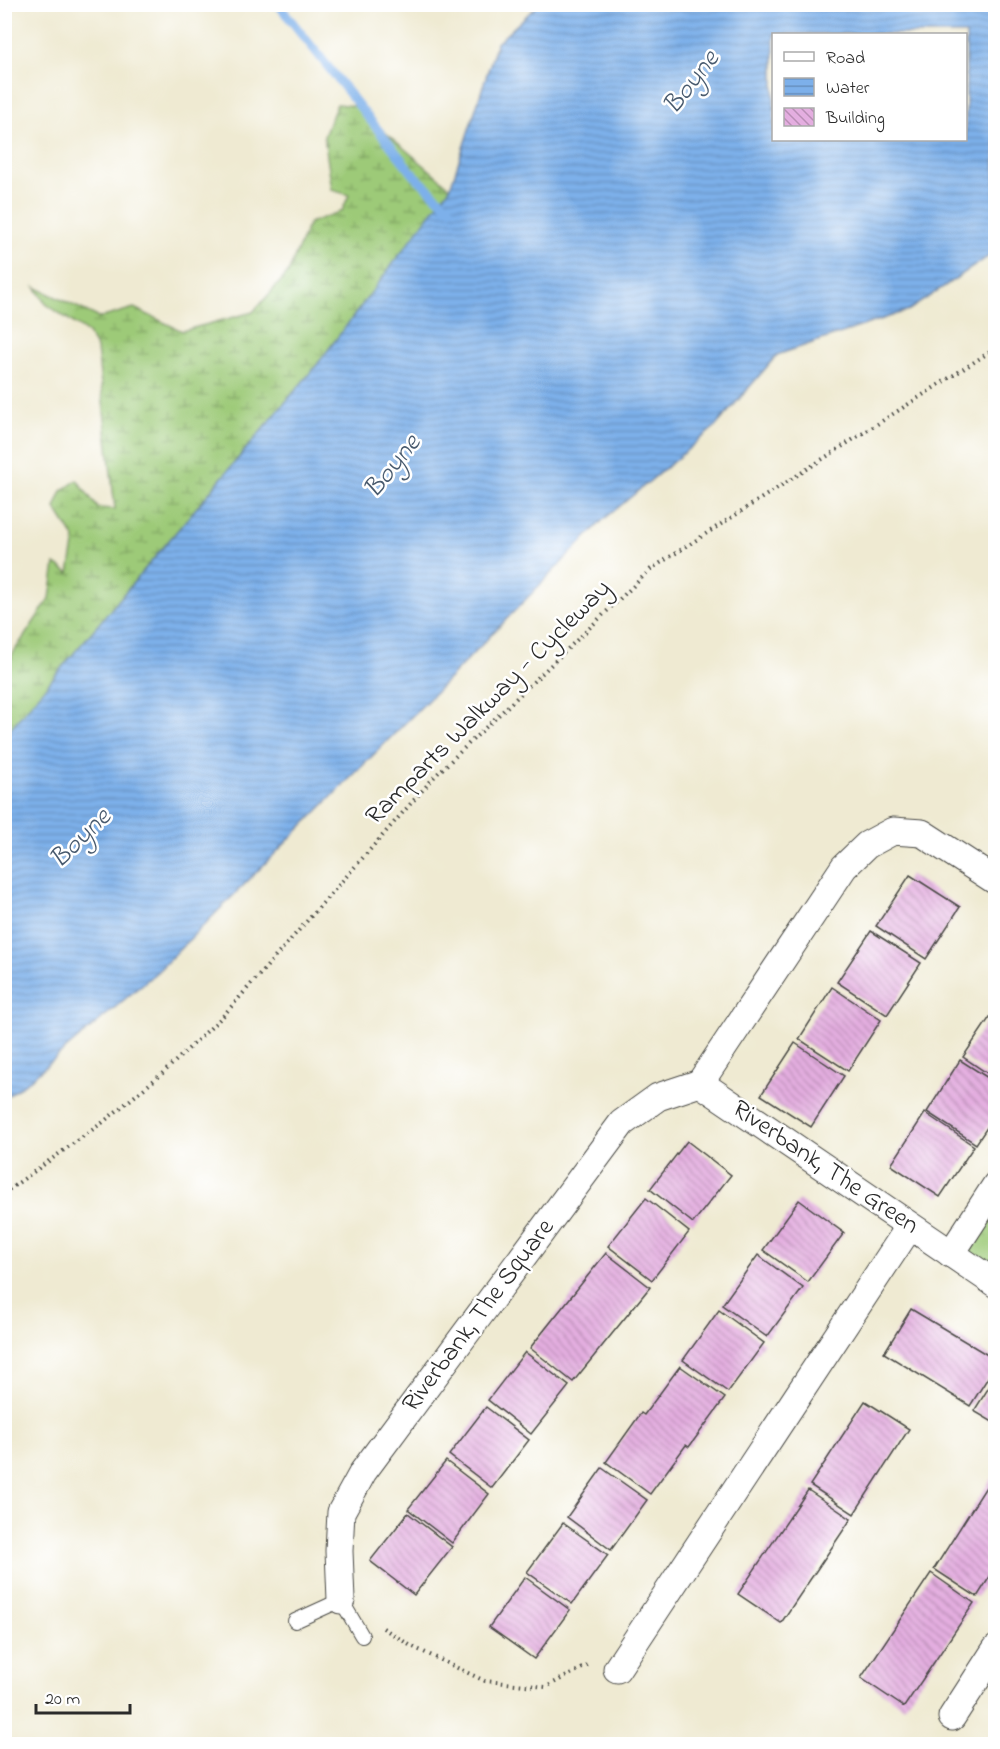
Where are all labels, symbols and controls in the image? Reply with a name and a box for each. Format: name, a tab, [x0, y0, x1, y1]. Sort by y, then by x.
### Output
legend	[772, 33, 967, 141]
water label: Boyne	[654, 41, 731, 124]
text: Road	[826, 46, 865, 72]
text: Water	[826, 76, 870, 102]
text: Building	[825, 106, 885, 133]
water label: Boyne	[355, 425, 432, 507]
street label: Ramparts Walkway - Cycleway	[357, 571, 621, 835]
water label: Boyne	[41, 798, 122, 878]
street label: Riverbank, The Green	[724, 1091, 926, 1245]
street label: Riverbank, The Square	[393, 1211, 565, 1421]
scale bar	[36, 1677, 130, 1715]
text: 20 m	[45, 1687, 80, 1713]

